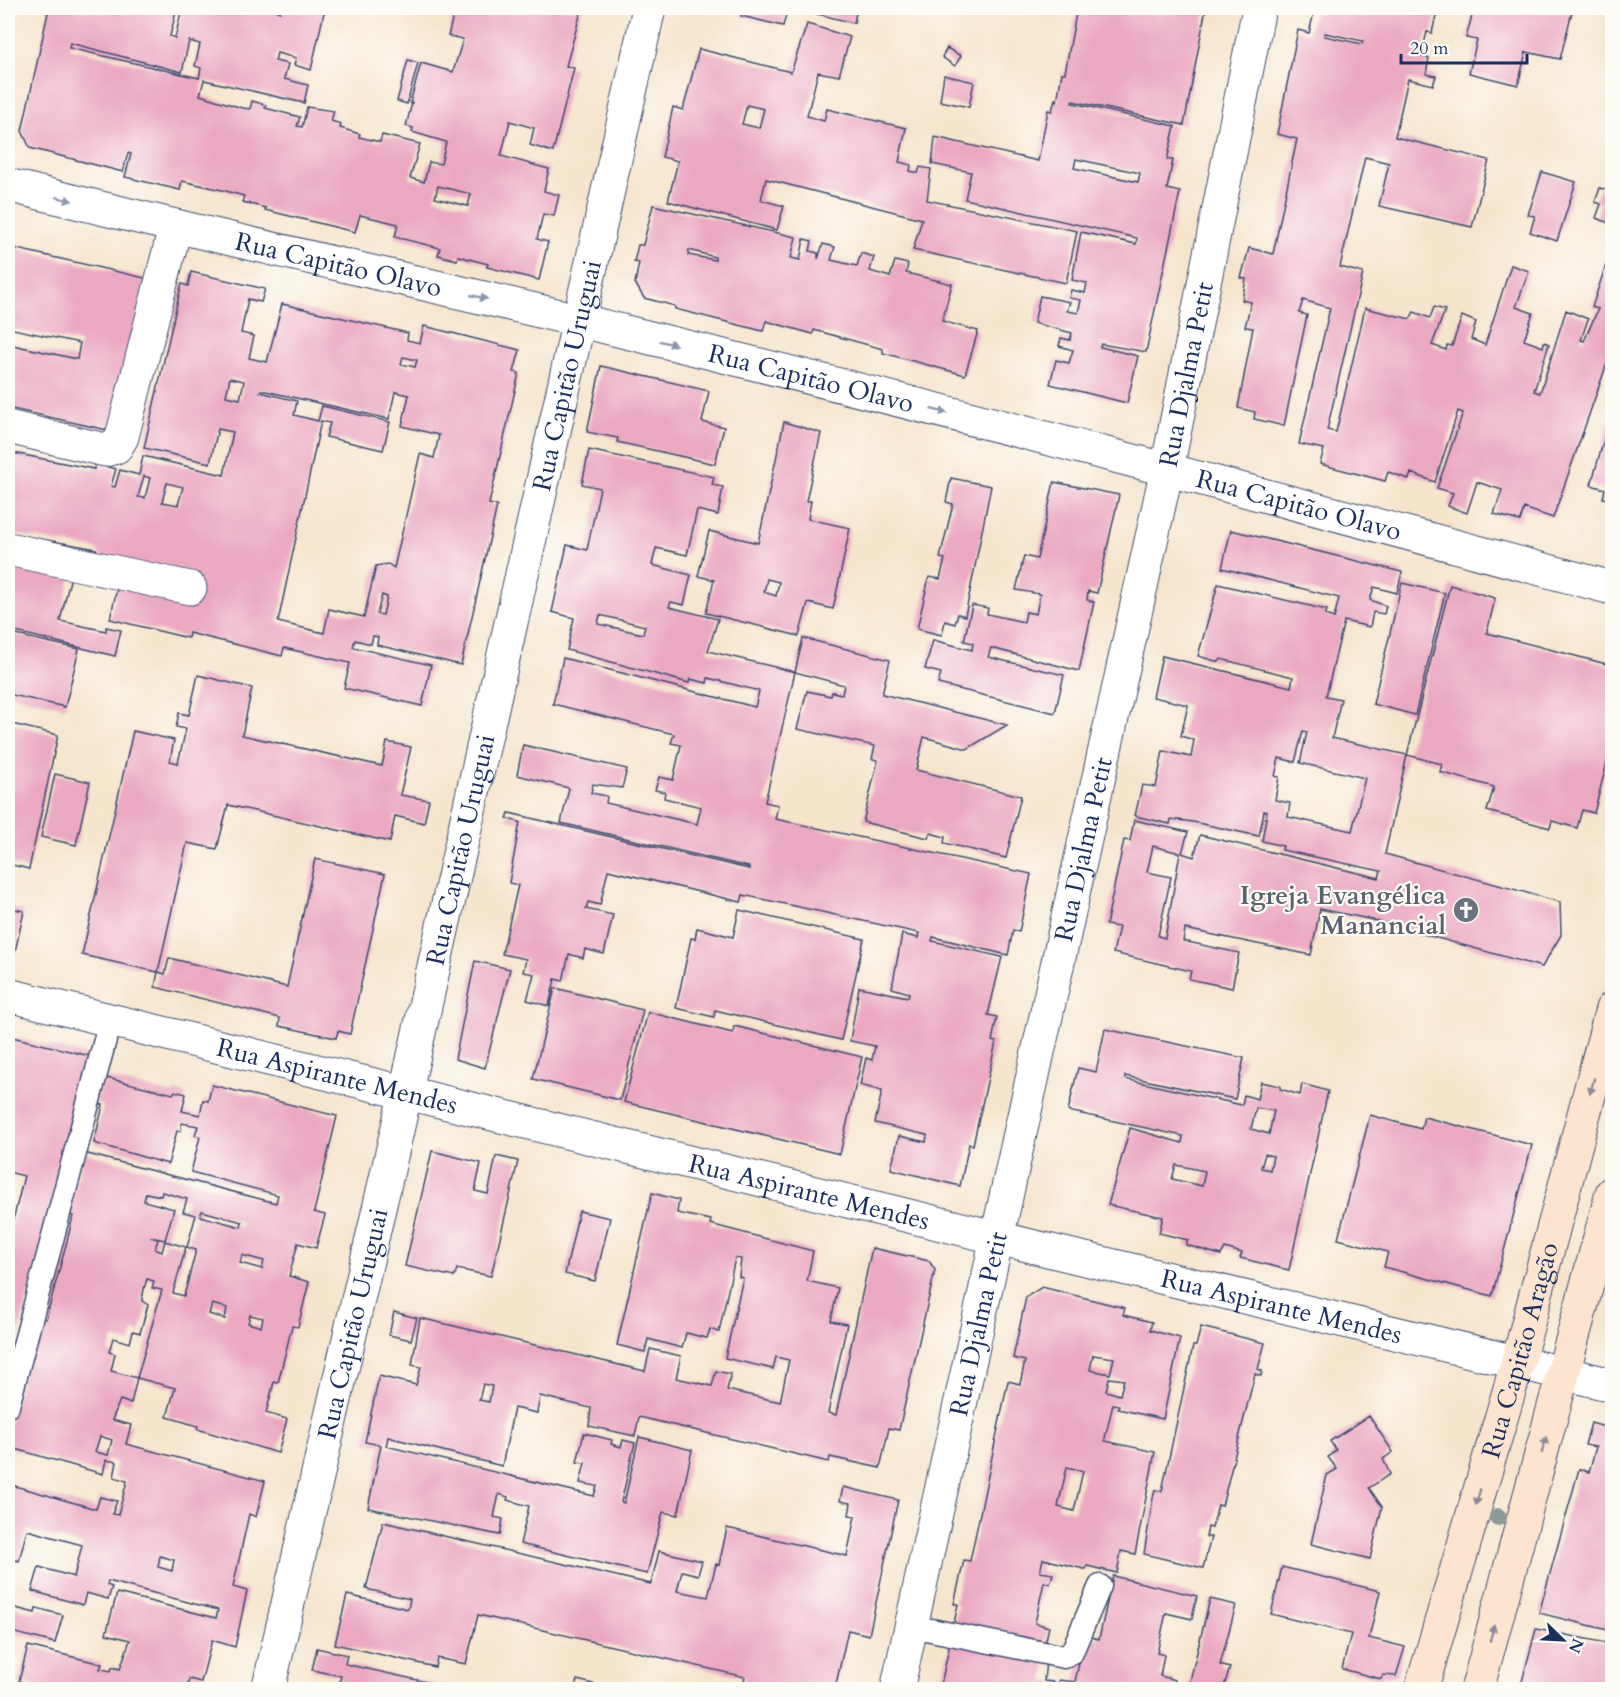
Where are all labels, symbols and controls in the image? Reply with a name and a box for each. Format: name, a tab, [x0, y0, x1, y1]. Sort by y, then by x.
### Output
scale bar	[1401, 27, 1527, 65]
text: 20 m	[1410, 36, 1449, 61]
one-way arrow	[55, 195, 73, 205]
street label: Rua Capitão Olavo	[232, 223, 445, 305]
street label: Rua Capitão Uruguai	[524, 257, 609, 494]
street label: Rua Djalma Petit	[1150, 279, 1221, 470]
one-way arrow	[470, 293, 489, 302]
street label: Rua Capitão Olavo	[705, 335, 918, 421]
one-way arrow	[659, 338, 678, 348]
one-way arrow	[930, 407, 948, 417]
street label: Rua Capitão Olavo	[1193, 461, 1405, 549]
street label: Rua Capitão Uruguai	[417, 731, 503, 969]
street label: Rua Djalma Petit	[1046, 754, 1120, 945]
place label: Igreja Evangélica Manancial	[1240, 878, 1446, 943]
church icon: Igreja Evangélica Manancial	[1451, 895, 1481, 925]
street label: Rua Aspirante Mendes	[213, 1029, 461, 1122]
one-way arrow	[1587, 1077, 1596, 1095]
street label: Rua Aspirante Mendes	[685, 1145, 933, 1238]
street label: Rua Capitão Uruguai	[309, 1205, 396, 1442]
street label: Rua Djalma Petit	[941, 1228, 1015, 1419]
street label: Rua Capitão Aragão	[1473, 1238, 1566, 1462]
street label: Rua Aspirante Mendes	[1157, 1260, 1406, 1352]
one-way arrow	[1540, 1436, 1549, 1454]
one-way arrow	[1473, 1488, 1482, 1506]
north arrow	[1533, 1610, 1593, 1670]
one-way arrow	[1488, 1624, 1497, 1642]
text: N	[1563, 1635, 1589, 1657]

